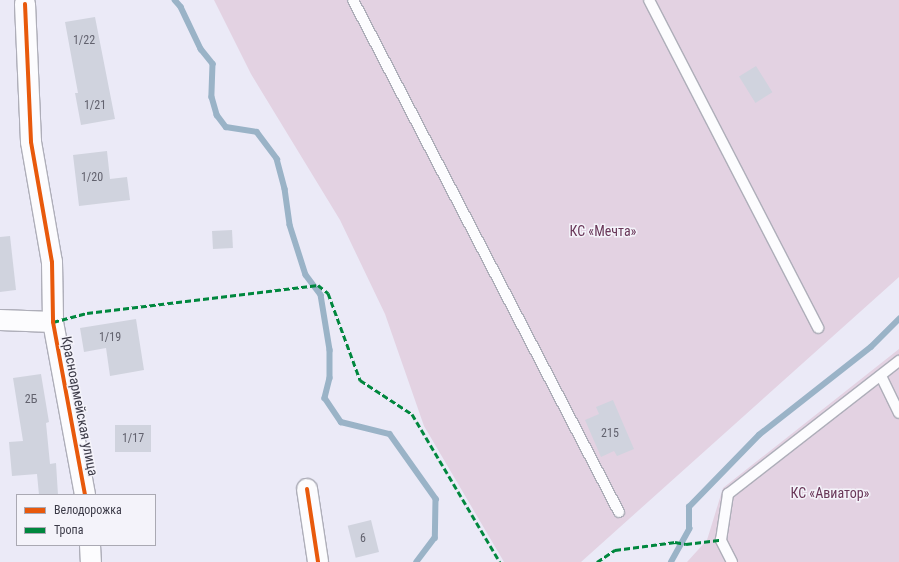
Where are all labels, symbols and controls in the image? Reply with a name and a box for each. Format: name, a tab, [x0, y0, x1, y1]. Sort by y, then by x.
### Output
house number: 1/22	[73, 34, 95, 48]
house number: 1/21	[84, 99, 106, 113]
house number: 1/20	[81, 171, 103, 185]
park label: КС «Мечта»	[570, 223, 636, 239]
house number: 1/19	[99, 331, 121, 345]
street label: Красноармейская улица	[58, 335, 102, 477]
house number: 2Б	[25, 393, 37, 407]
house number: 215	[601, 427, 619, 441]
house number: 1/17	[122, 432, 144, 446]
park label: КС «Авиатор»	[791, 485, 869, 501]
legend	[16, 494, 156, 546]
text: Велодорожка	[54, 503, 122, 517]
text: Тропа	[54, 523, 83, 537]
house number: 6	[360, 532, 366, 546]

